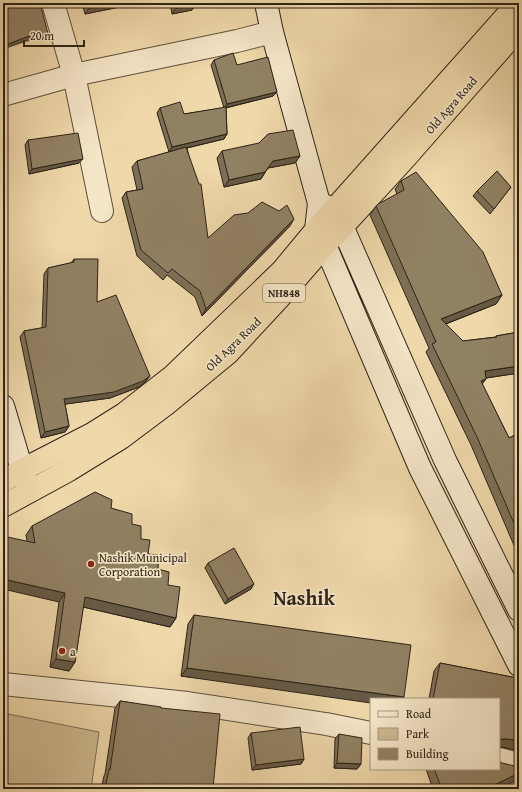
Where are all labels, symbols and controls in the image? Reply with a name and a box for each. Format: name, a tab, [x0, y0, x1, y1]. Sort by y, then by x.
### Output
scale bar	[24, 22, 84, 48]
text: 20 m	[30, 27, 54, 44]
street label: Old Agra Road	[421, 72, 481, 137]
road number: NH848	[263, 284, 305, 302]
street label: Old Agra Road	[201, 313, 265, 375]
place label: Nashik Municipal Corporation	[99, 549, 187, 580]
marker: Nashik Municipal Corporation	[86, 559, 96, 569]
district label: Nashik	[273, 583, 335, 612]
place label: a	[70, 643, 76, 660]
marker: a	[57, 646, 67, 656]
legend	[370, 698, 500, 770]
text: Road	[406, 705, 432, 722]
text: Park	[406, 725, 430, 742]
text: Building	[406, 745, 449, 762]

